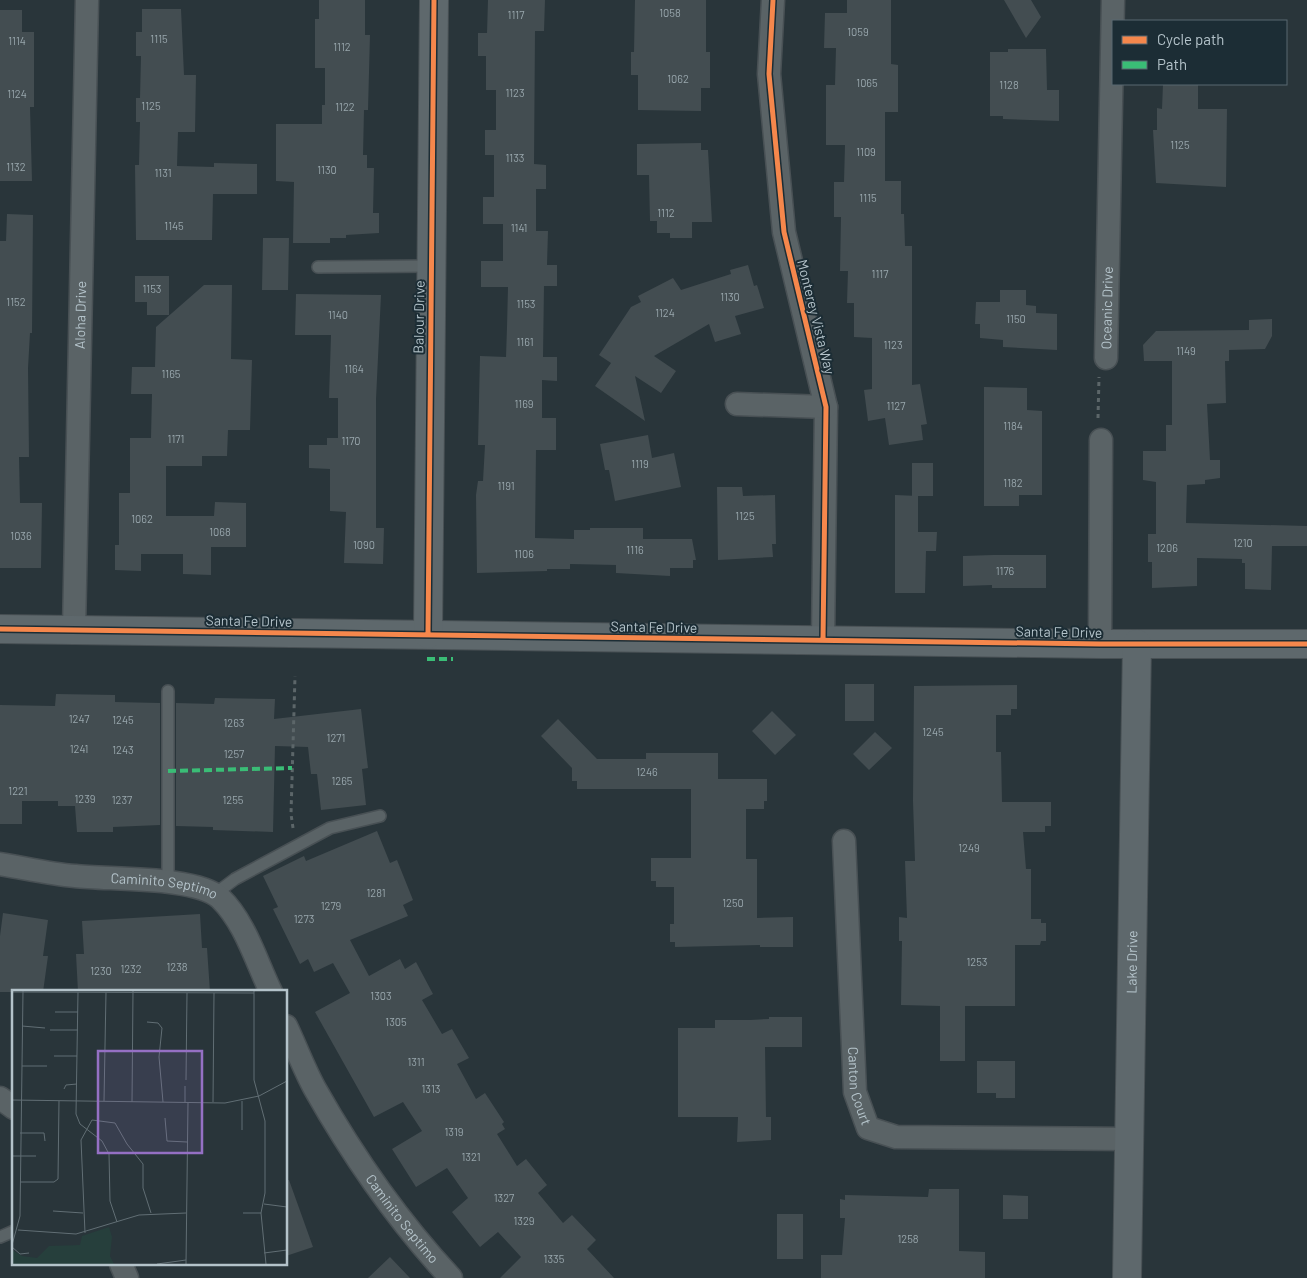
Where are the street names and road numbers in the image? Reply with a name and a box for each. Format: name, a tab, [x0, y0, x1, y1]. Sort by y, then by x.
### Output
street label: Monterey Vista Way	[794, 258, 839, 377]
street label: Oceanic Drive	[1097, 266, 1116, 350]
street label: Balour Drive	[409, 280, 428, 354]
street label: Aloha Drive	[71, 281, 89, 349]
street label: Santa Fe Drive	[205, 611, 293, 630]
street label: Santa Fe Drive	[610, 617, 698, 636]
street label: Santa Fe Drive	[1015, 622, 1103, 641]
street label: Caminito Septimo	[110, 869, 221, 902]
street label: Lake Drive	[1122, 930, 1140, 994]
street label: Canton Court	[845, 1046, 875, 1127]
street label: Caminito Septimo	[363, 1171, 443, 1267]

